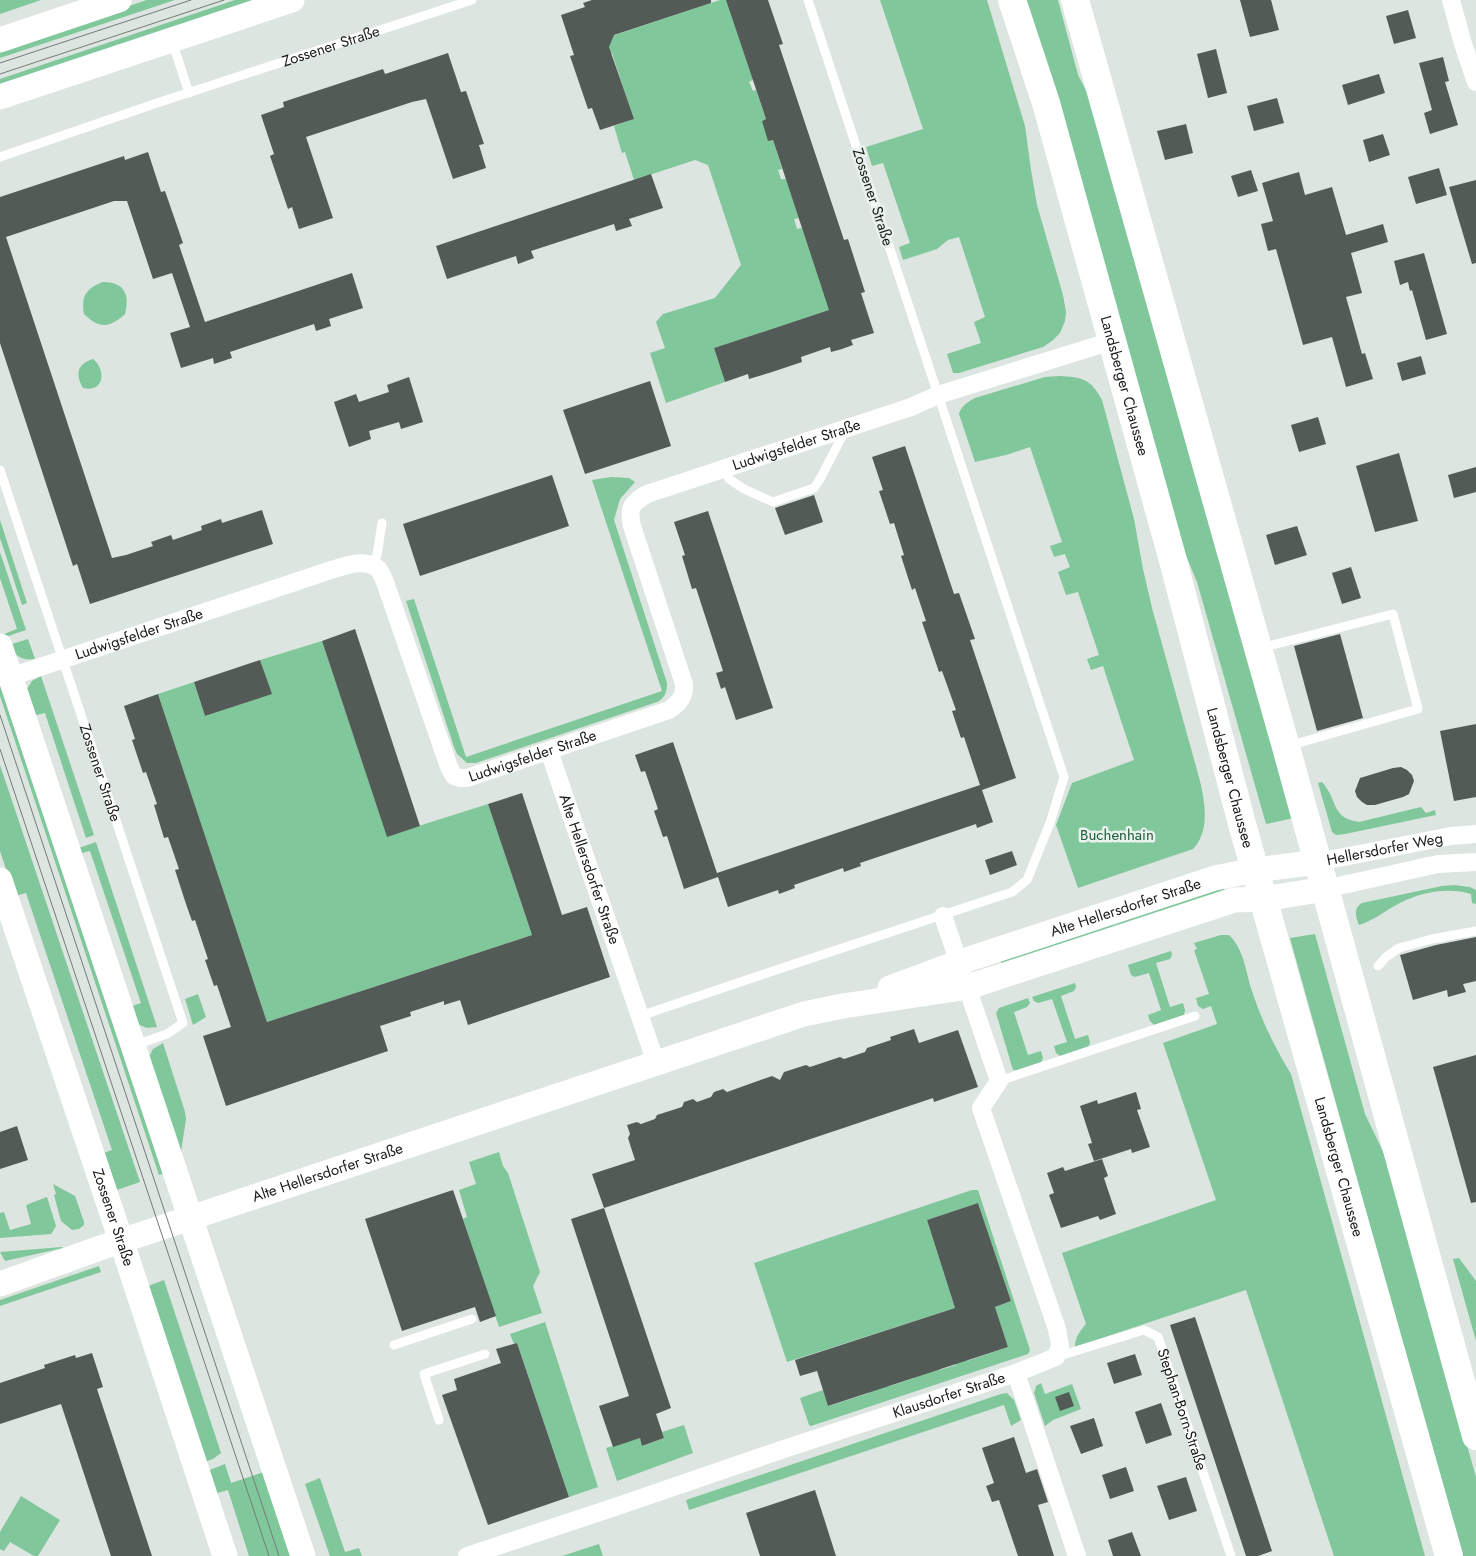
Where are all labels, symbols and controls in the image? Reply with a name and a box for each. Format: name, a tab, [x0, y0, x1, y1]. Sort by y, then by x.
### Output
street label: Zossener Straße	[279, 20, 383, 72]
street label: Zossener Straße	[847, 145, 899, 249]
street label: Landsberger Chaussee	[1095, 313, 1155, 459]
street label: Ludwigsfelder Straße	[730, 413, 864, 476]
street label: Ludwigsfelder Straße	[72, 602, 206, 666]
street label: Landsberger Chaussee	[1201, 705, 1259, 851]
street label: Zossener Straße	[74, 721, 127, 825]
street label: Ludwigsfelder Straße	[466, 724, 600, 788]
street label: Alte Hellersdorfer Straße	[554, 791, 626, 948]
park label: Buchenhain	[1080, 824, 1154, 846]
street label: Hellersdorfer Weg	[1325, 827, 1445, 871]
street label: Alte Hellersdorfer Straße	[1047, 872, 1204, 943]
street label: Landsberger Chaussee	[1309, 1094, 1369, 1240]
street label: Alte Hellersdorfer Straße	[249, 1137, 406, 1208]
street label: Zossener Straße	[87, 1166, 140, 1269]
street label: Stephan-Born-Straße	[1152, 1345, 1213, 1474]
street label: Klausdorfer Straße	[890, 1366, 1008, 1424]

